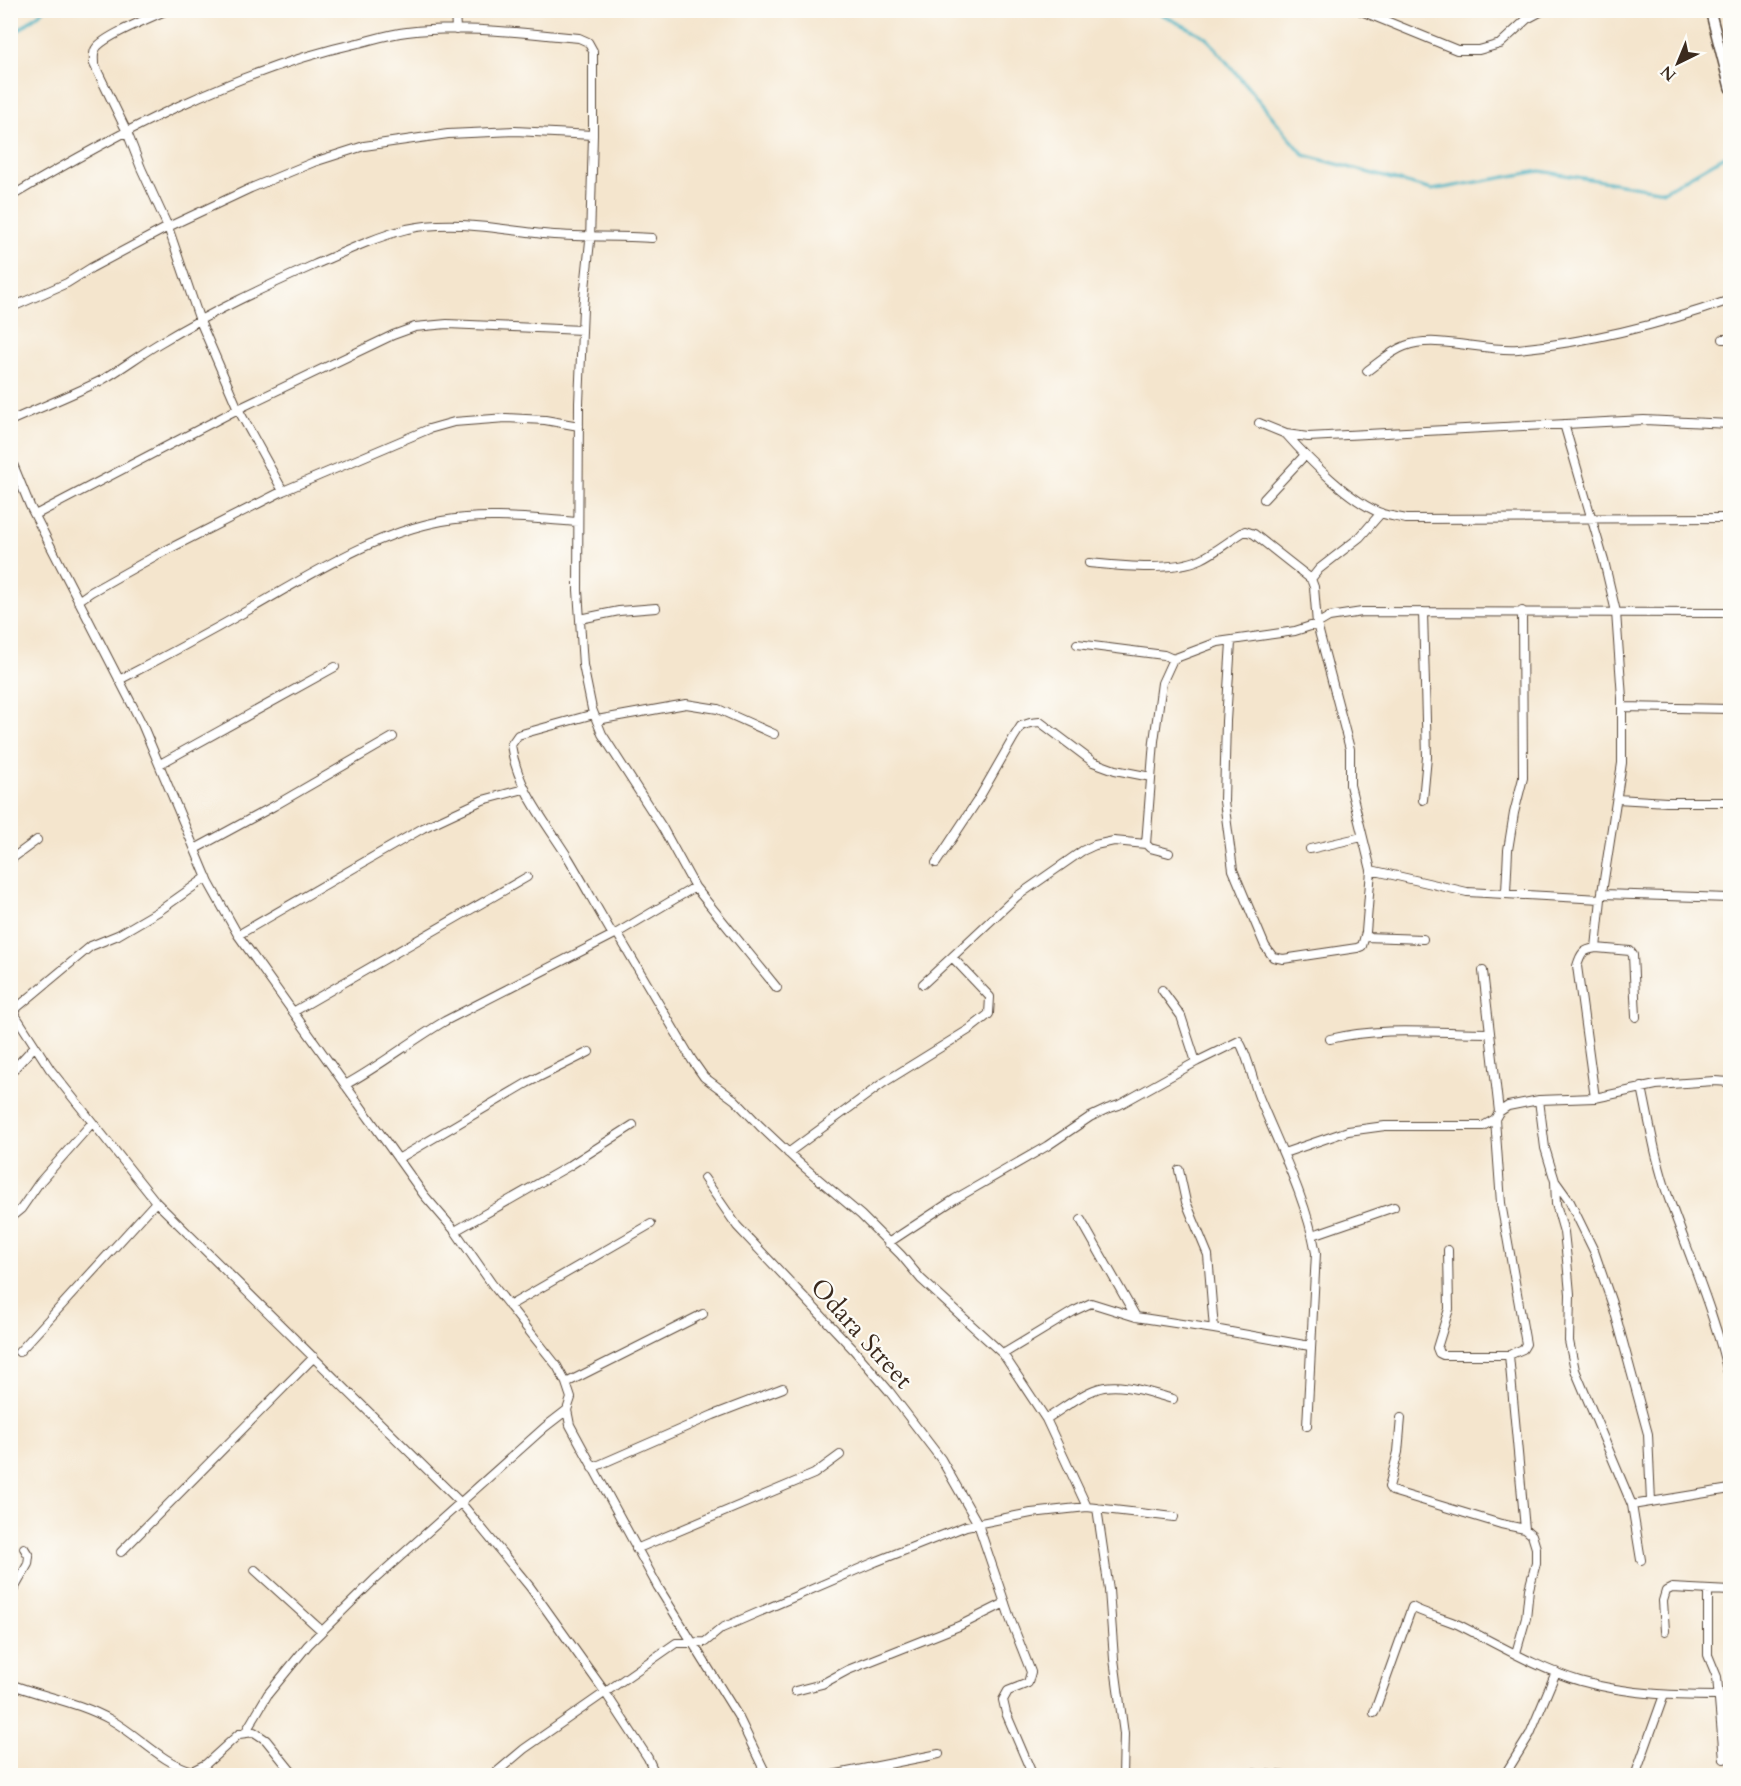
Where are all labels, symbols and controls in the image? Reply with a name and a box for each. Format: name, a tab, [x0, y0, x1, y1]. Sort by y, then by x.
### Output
north arrow	[1648, 33, 1708, 93]
text: N	[1656, 60, 1681, 86]
street label: Odara Street	[803, 1270, 921, 1396]

